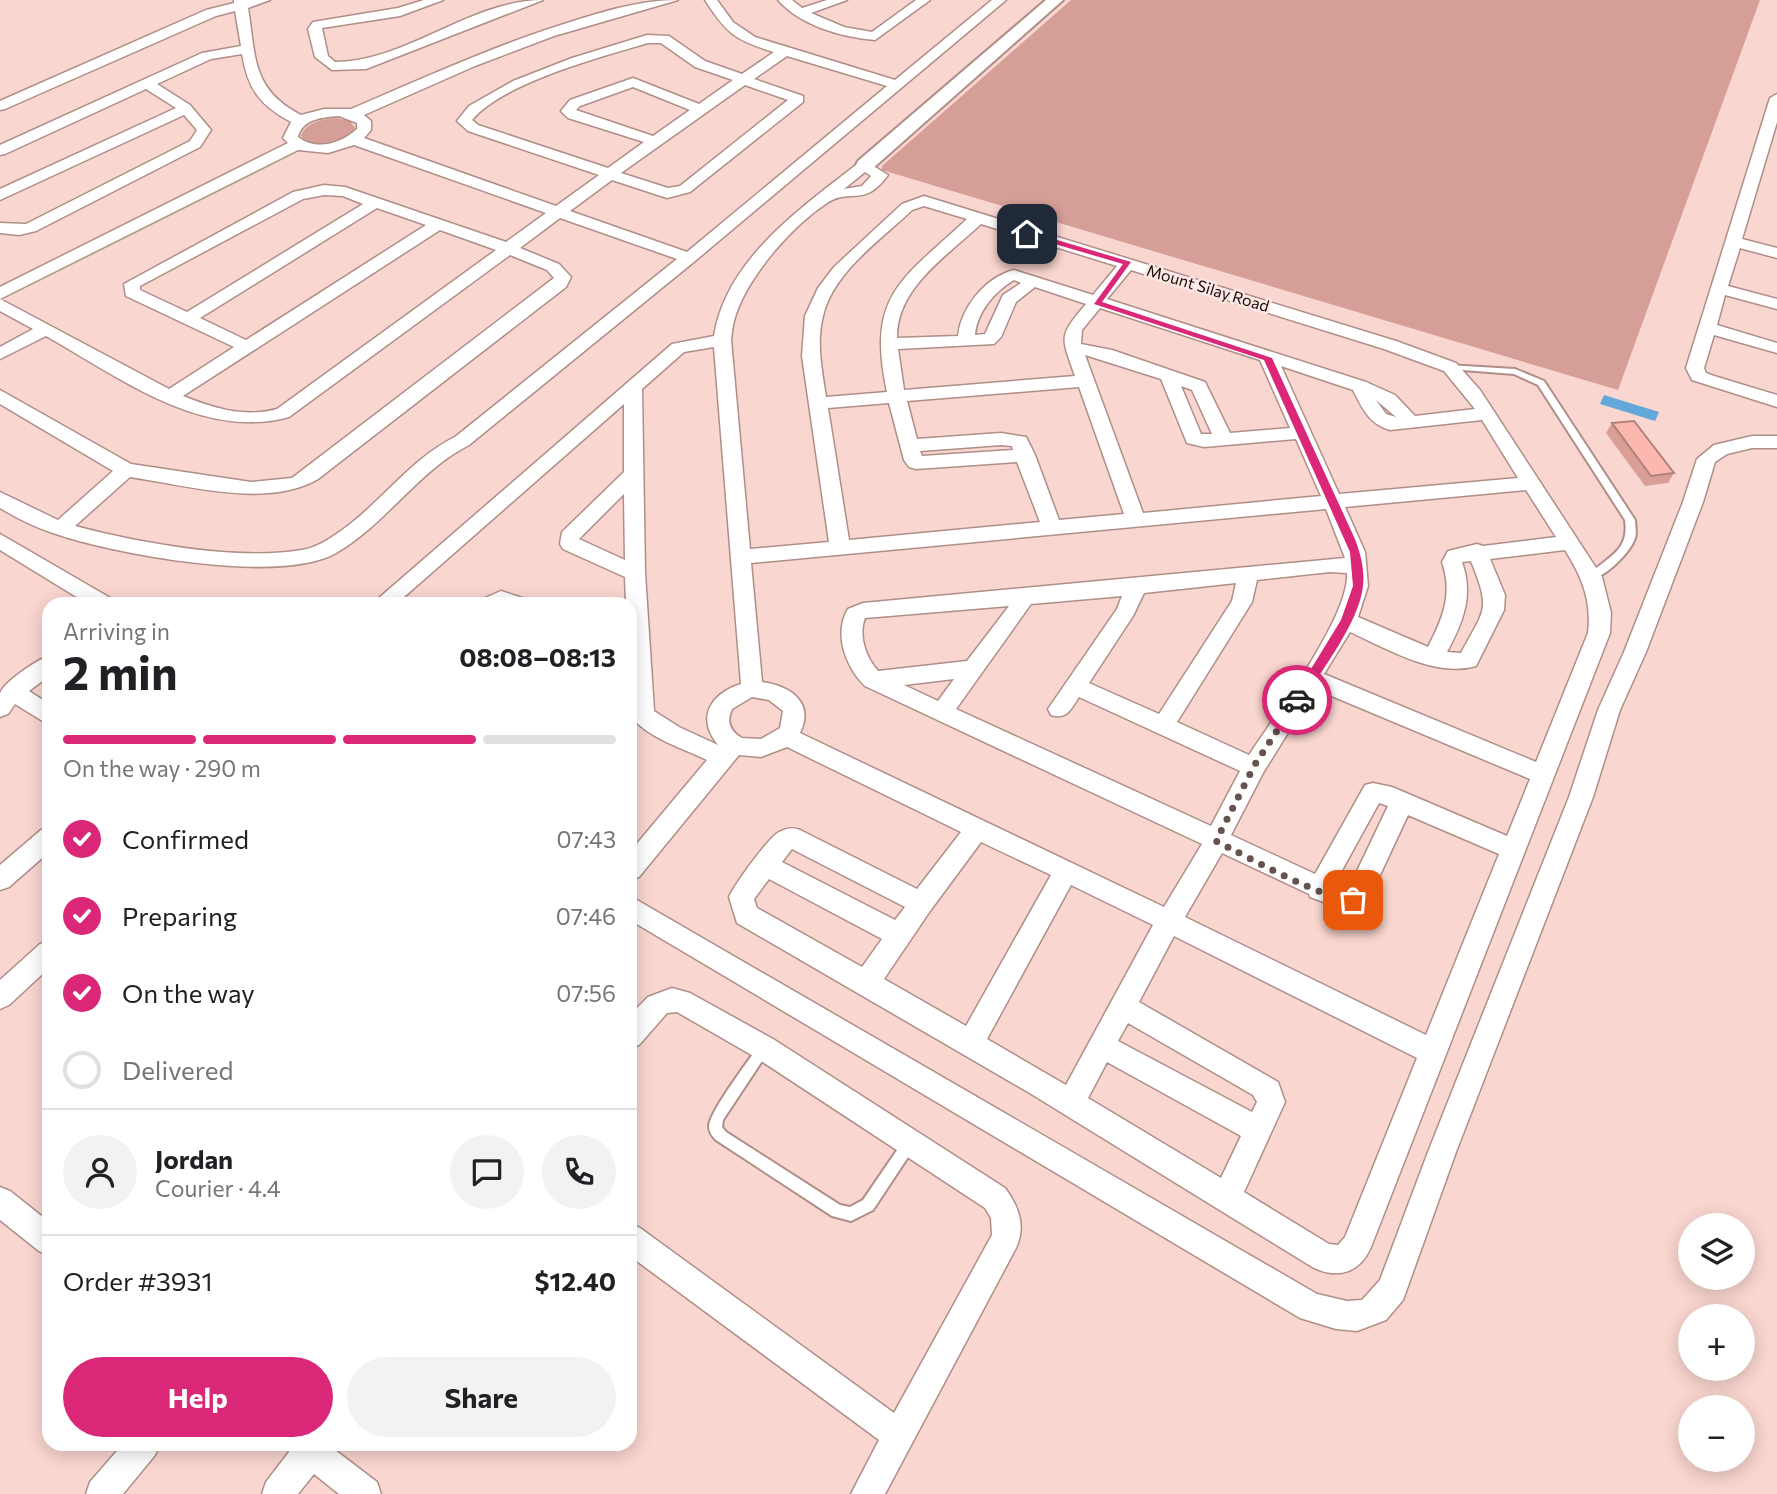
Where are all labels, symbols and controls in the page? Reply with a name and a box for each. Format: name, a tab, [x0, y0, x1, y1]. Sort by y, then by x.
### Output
pin	[997, 204, 1057, 264]
icon: home	[1008, 215, 1046, 253]
street label: Mount Silay Road	[1145, 260, 1272, 315]
text: Arriving in	[63, 617, 170, 645]
text: 08:08–08:13	[459, 641, 616, 672]
text: 2 min	[63, 643, 178, 699]
courier	[1262, 665, 1332, 735]
icon: car	[1278, 681, 1316, 719]
text: On the way · 290 m	[63, 754, 261, 782]
icon: check	[63, 820, 101, 858]
text: Confirmed	[122, 823, 249, 854]
text: 07:43	[557, 825, 616, 853]
pin	[1323, 870, 1383, 930]
icon: bag	[1334, 881, 1372, 919]
icon: check	[63, 897, 101, 935]
text: Preparing	[122, 900, 237, 931]
text: 07:46	[556, 902, 616, 930]
icon: check	[63, 974, 101, 1012]
text: On the way	[122, 977, 255, 1008]
text: 07:56	[556, 979, 616, 1007]
text: Delivered	[122, 1054, 233, 1085]
button: person	[63, 1135, 137, 1209]
button: chat	[450, 1135, 524, 1209]
button: phone	[542, 1135, 616, 1209]
text: Jordan	[155, 1143, 233, 1174]
text: Courier · 4.4	[155, 1174, 281, 1202]
map controls	[1678, 1213, 1755, 1472]
button: layers	[1678, 1213, 1755, 1290]
text: Order #3931	[63, 1265, 213, 1296]
text: $12.40	[535, 1265, 616, 1296]
button: +	[1678, 1304, 1755, 1381]
button: Help	[63, 1357, 333, 1437]
button: Share	[347, 1357, 616, 1437]
button: −	[1678, 1395, 1755, 1472]

